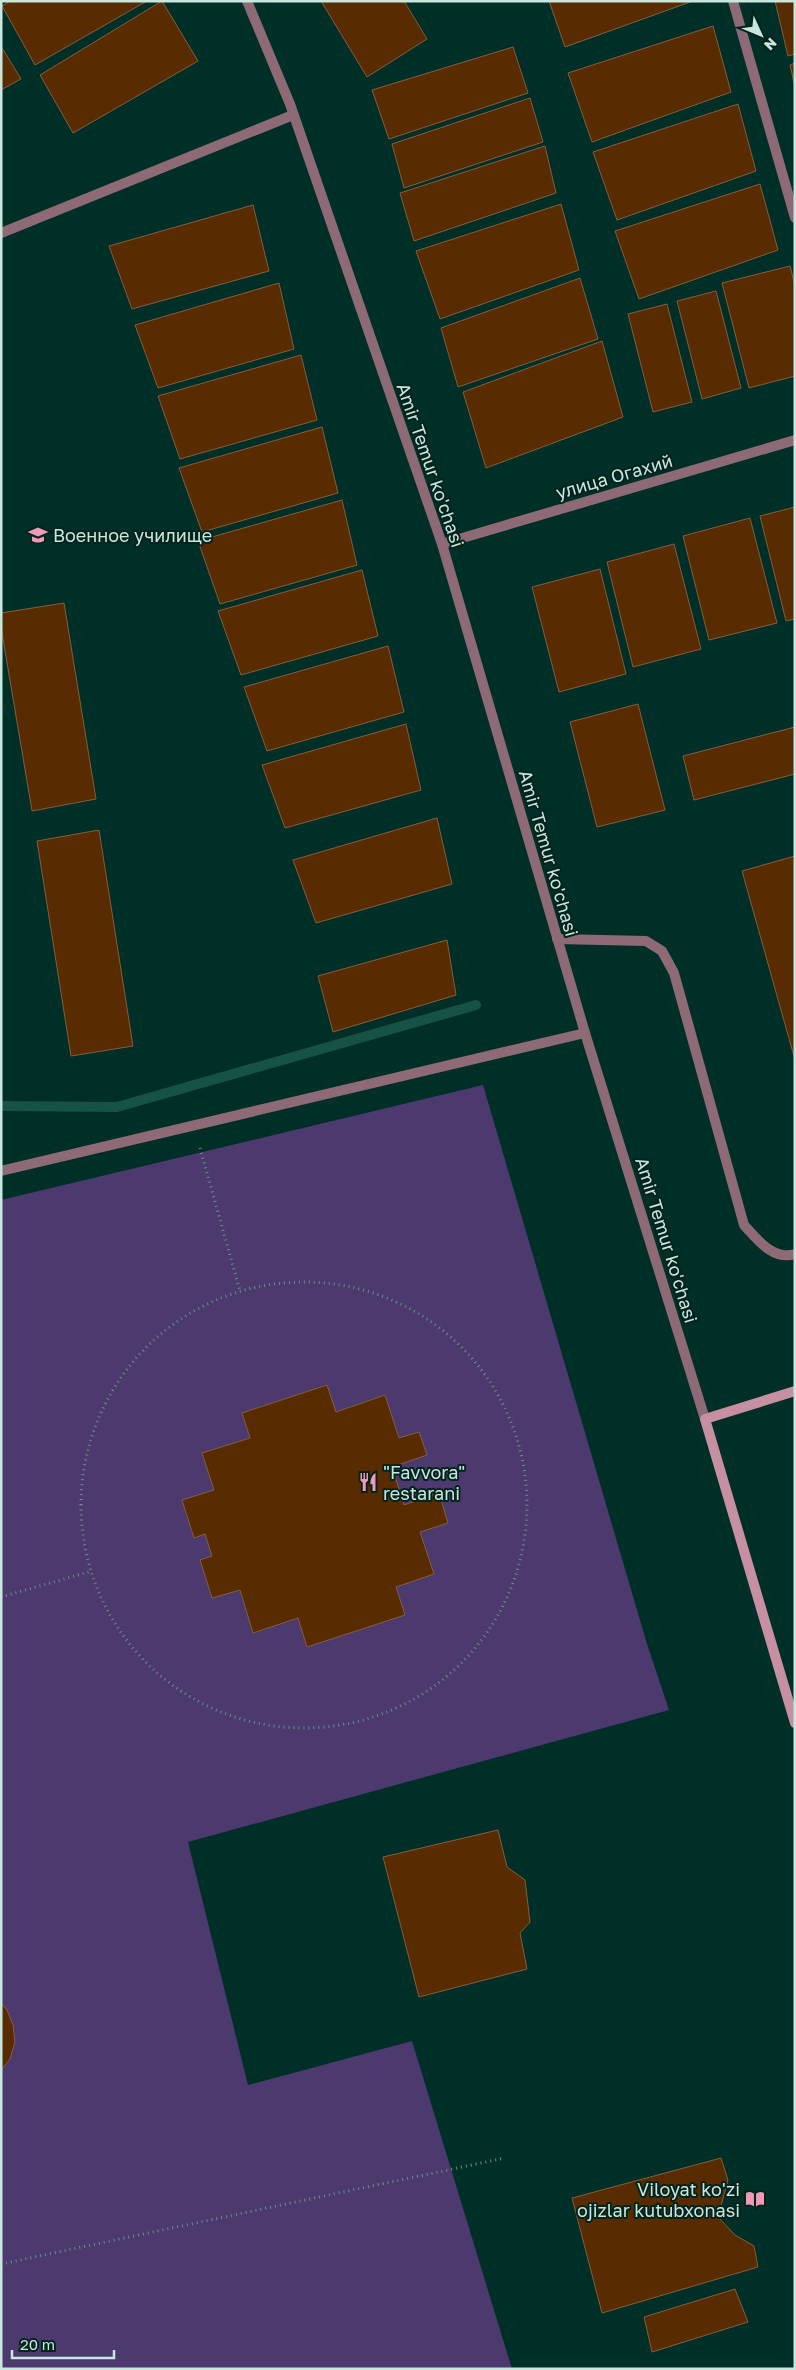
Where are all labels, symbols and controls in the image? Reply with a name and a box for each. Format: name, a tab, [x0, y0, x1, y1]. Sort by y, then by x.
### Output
north arrow	[736, 10, 786, 60]
text: N	[761, 35, 781, 54]
street label: Amir Temur ko'chasi	[393, 380, 469, 550]
street label: улица Огахий	[553, 449, 675, 503]
school or university icon: Военное училище	[27, 524, 49, 546]
place label: Военное училище	[53, 524, 212, 546]
street label: Amir Temur ko'chasi	[515, 767, 583, 939]
street label: Amir Temur ko'chasi	[631, 1154, 703, 1326]
place label: "Favvora" restarani	[383, 1461, 465, 1504]
restaurant icon: "Favvora" restarani	[357, 1471, 379, 1493]
place label: Viloyat ko'zi ojizlar kutubxonasi	[577, 2178, 740, 2221]
library icon: Viloyat ko'zi ojizlar kutubxonasi	[744, 2188, 766, 2210]
scale bar	[12, 2328, 115, 2360]
text: 20 m	[20, 2335, 55, 2353]

